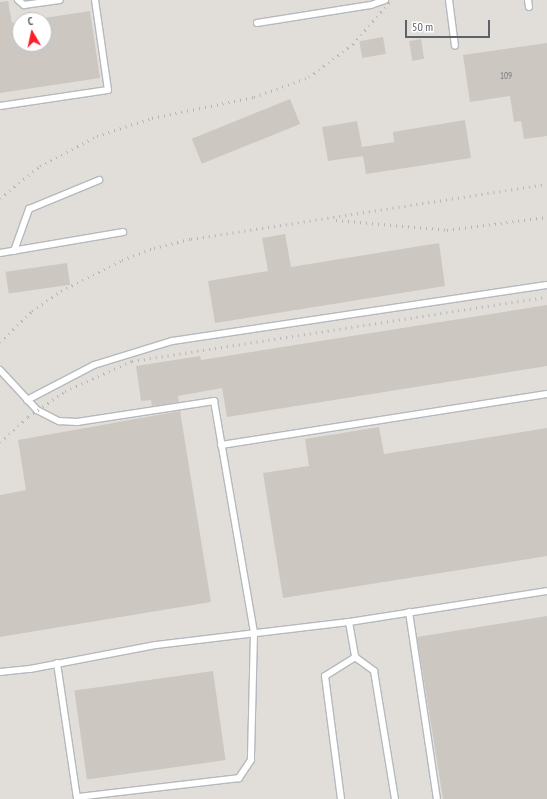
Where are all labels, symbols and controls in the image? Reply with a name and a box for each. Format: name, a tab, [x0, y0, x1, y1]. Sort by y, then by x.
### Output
north arrow	[12, 12, 52, 52]
scale bar	[407, 12, 492, 38]
text: С	[27, 14, 34, 28]
text: 50 m	[412, 19, 433, 34]
house number: 109	[500, 71, 512, 81]

